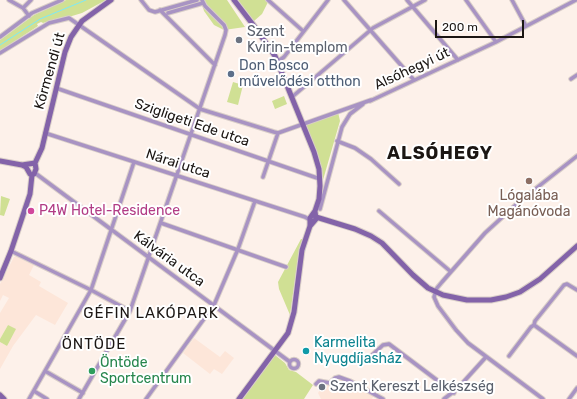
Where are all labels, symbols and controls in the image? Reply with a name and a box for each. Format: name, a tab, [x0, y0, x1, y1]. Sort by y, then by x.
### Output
scale bar	[437, 12, 526, 38]
text: 200 m	[442, 20, 478, 34]
place label: Szent Kvirin-templom	[247, 24, 348, 56]
street label: Körmendi út	[31, 31, 69, 111]
marker: Szent Kvirin-templom	[234, 35, 244, 45]
street label: Alsóhegyi út	[372, 44, 452, 94]
place label: Don Bosco művelődési otthon	[239, 58, 361, 90]
marker: Don Bosco művelődési otthon	[226, 69, 236, 79]
street label: Szigligeti Ede utca	[132, 95, 252, 151]
district label: ALSÓHEGY	[387, 143, 493, 165]
street label: Nárai utca	[144, 146, 212, 182]
marker: Lógalába Magánóvoda	[524, 176, 534, 186]
place label: Lógalába Magánóvoda	[488, 188, 570, 220]
place label: P4W Hotel-Residence	[39, 203, 180, 219]
marker: P4W Hotel-Residence	[26, 206, 36, 216]
street label: Kálvária utca	[130, 228, 208, 290]
district label: GÉFIN LAKÓPARK	[83, 305, 219, 323]
place label: Karmelita Nyugdíjasház	[314, 335, 402, 368]
district label: ÖNTÖDE	[62, 336, 126, 354]
marker: Karmelita Nyugdíjasház	[301, 346, 311, 356]
place label: Öntöde Sportcentrum	[100, 355, 192, 388]
marker: Öntöde Sportcentrum	[87, 366, 97, 376]
place label: Szent Kereszt Lelkészség	[330, 379, 494, 395]
marker: Szent Kereszt Lelkészség	[317, 382, 327, 392]

